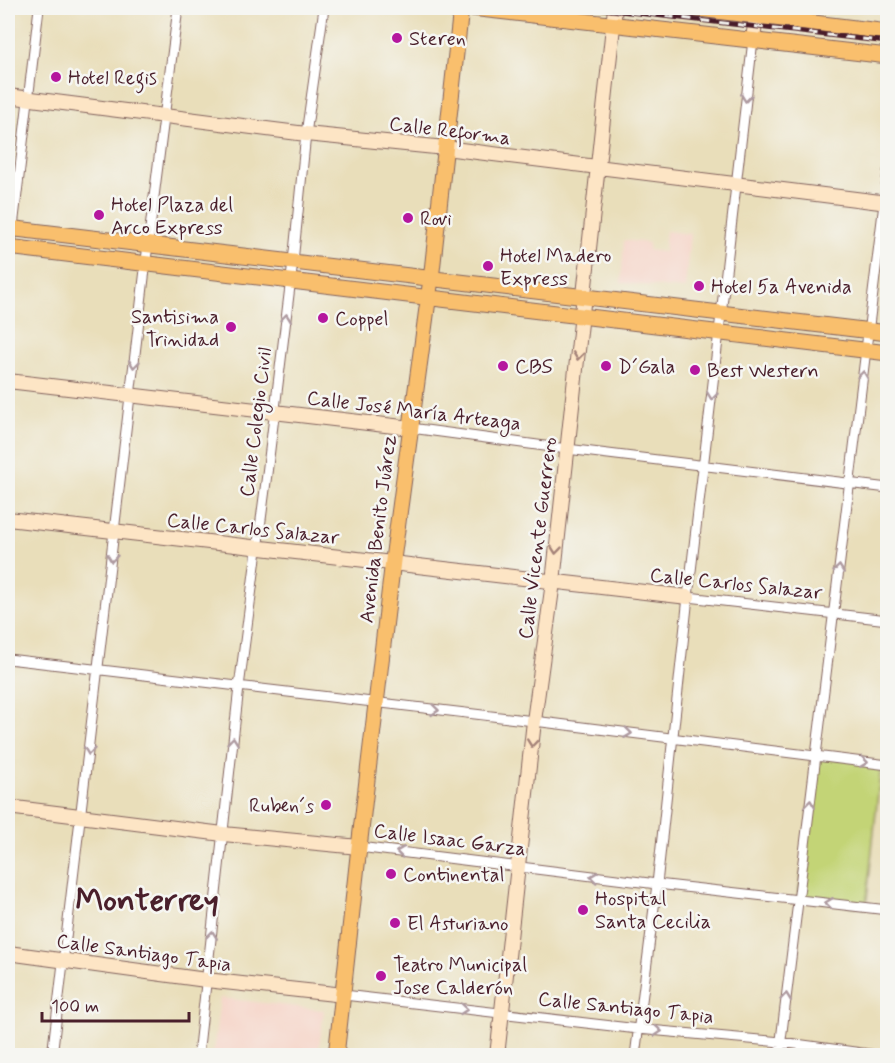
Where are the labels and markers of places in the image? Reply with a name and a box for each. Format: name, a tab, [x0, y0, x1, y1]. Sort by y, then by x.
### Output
place label: Steren	[409, 26, 466, 53]
marker: Steren	[390, 31, 404, 45]
place label: Hotel Regis	[68, 65, 157, 94]
marker: Hotel Regis	[49, 70, 63, 84]
place label: Hotel Plaza del Arco Express	[111, 192, 233, 242]
place label: Rovi	[420, 206, 452, 233]
marker: Hotel Plaza del Arco Express	[92, 208, 106, 222]
marker: Rovi	[401, 211, 415, 225]
place label: Hotel Madero Express	[500, 243, 612, 293]
marker: Hotel Madero Express	[481, 259, 495, 273]
place label: Hotel 5a Avenida	[711, 274, 852, 301]
marker: Hotel 5a Avenida	[692, 279, 706, 293]
place label: Santisima Trinidad	[131, 304, 219, 354]
place label: Coppel	[335, 306, 388, 333]
marker: Coppel	[316, 311, 330, 325]
marker: Santisima Trinidad	[224, 320, 238, 334]
place label: CBS	[515, 354, 553, 381]
place label: D´Gala	[618, 354, 675, 381]
place label: Best Western	[707, 358, 819, 385]
marker: CBS	[496, 359, 510, 373]
marker: D´Gala	[599, 359, 613, 373]
marker: Best Western	[688, 363, 702, 377]
place label: Ruben´s	[249, 793, 314, 820]
marker: Ruben´s	[319, 798, 333, 812]
place label: Continental	[403, 862, 505, 889]
marker: Continental	[384, 867, 398, 881]
place label: Hospital Santa Cecilia	[595, 886, 711, 936]
marker: Hospital Santa Cecilia	[576, 903, 590, 917]
place label: El Asturiano	[407, 911, 508, 938]
marker: El Asturiano	[388, 916, 402, 930]
place label: Teatro Municipal Jose Calderón	[393, 952, 527, 1002]
marker: Teatro Municipal Jose Calderón	[374, 969, 388, 983]

